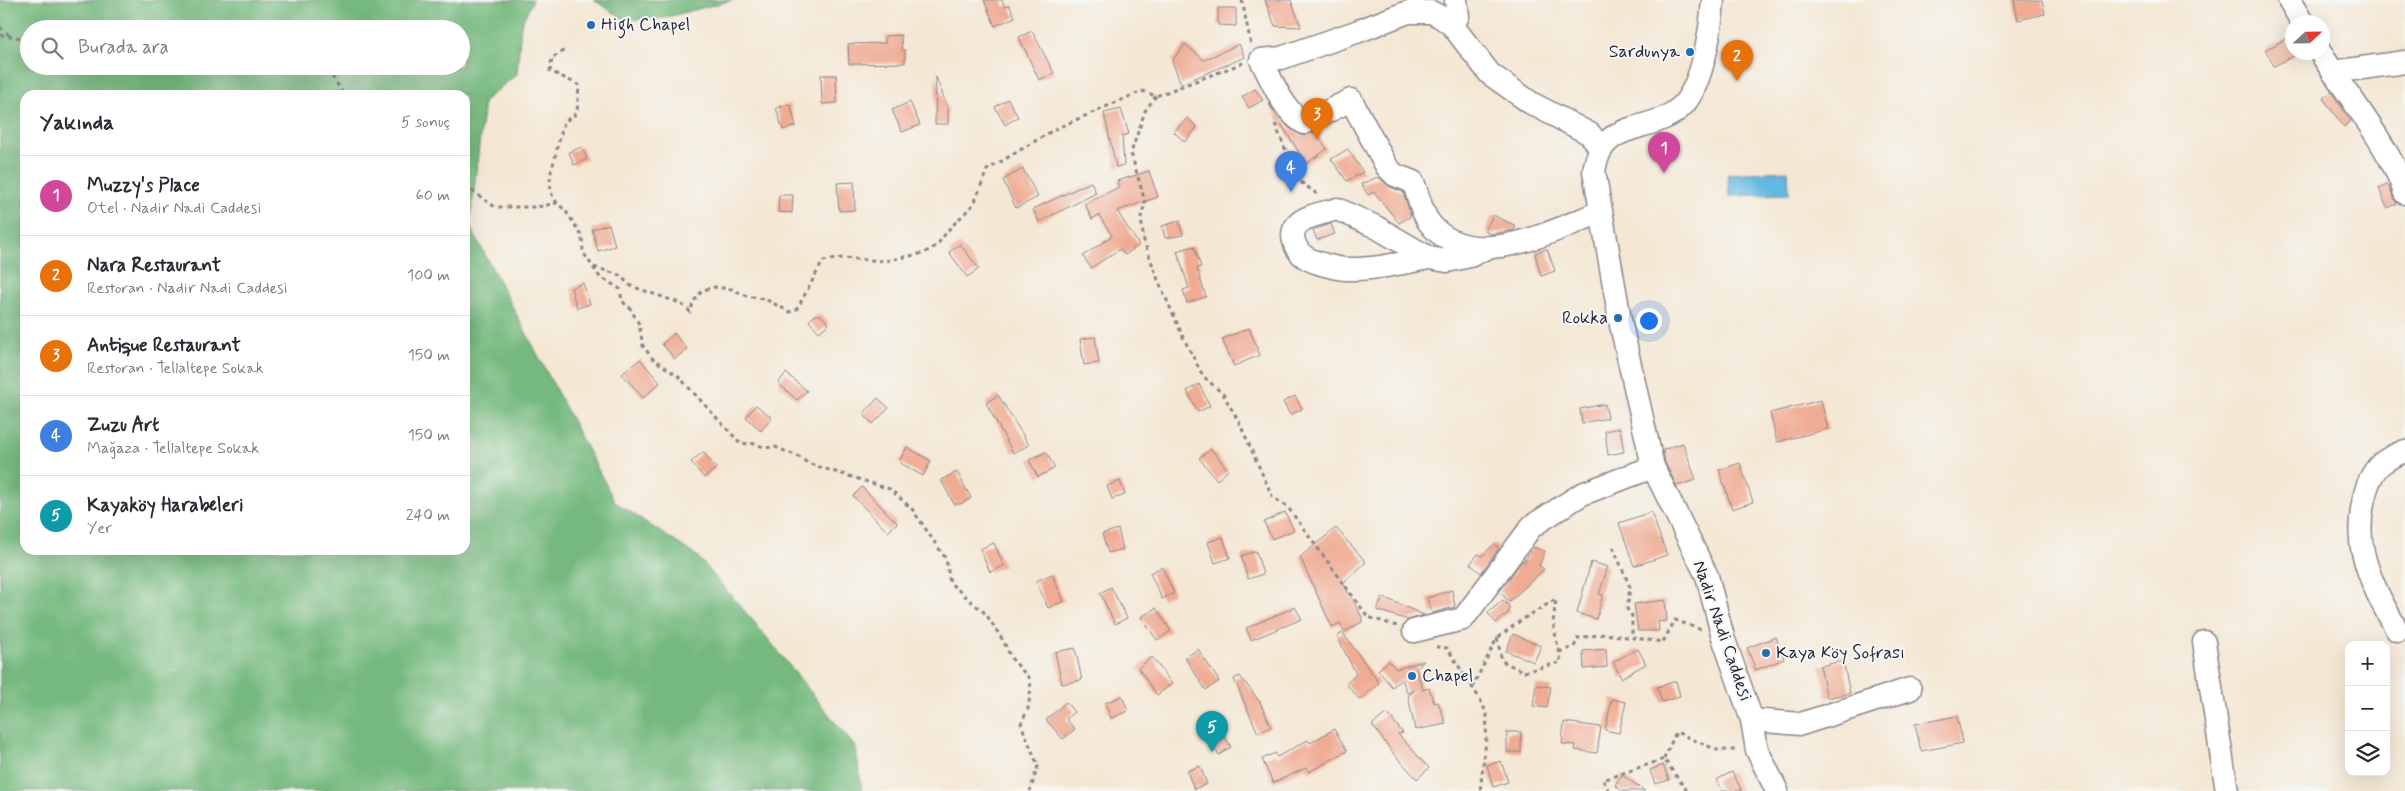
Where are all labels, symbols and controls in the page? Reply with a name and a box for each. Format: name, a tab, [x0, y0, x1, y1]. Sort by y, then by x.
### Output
place label: High Chapel	[601, 13, 690, 39]
north arrow	[2285, 15, 2330, 60]
marker: High Chapel	[585, 19, 597, 31]
search box	[20, 20, 470, 75]
icon: search	[38, 34, 66, 62]
text: Burada ara	[78, 35, 169, 60]
place label: Sardunya	[1609, 40, 1680, 64]
pin: 2	[1721, 40, 1753, 81]
marker: Sardunya	[1684, 46, 1696, 58]
pin: 3	[1301, 98, 1333, 139]
text: Yakında	[40, 109, 114, 137]
text: 5 sonuç	[401, 112, 450, 133]
pin: 1	[1648, 132, 1680, 173]
pin: 4	[1275, 151, 1307, 192]
text: Muzzy's Place	[87, 173, 200, 198]
text: 1	[52, 185, 60, 206]
text: 60 m	[416, 185, 450, 206]
text: Otel · Nadir Nadi Caddesi	[87, 198, 262, 219]
text: Nara Restaurant	[87, 253, 221, 278]
text: 2	[52, 265, 60, 286]
text: 100 m	[407, 265, 450, 286]
text: Restoran · Nadir Nadi Caddesi	[87, 278, 288, 299]
place label: Rokka	[1562, 306, 1608, 330]
your location	[1636, 308, 1662, 334]
marker: Rokka	[1612, 312, 1624, 324]
text: Antique Restaurant	[87, 333, 241, 358]
text: 3	[52, 345, 60, 366]
text: 150 m	[408, 345, 450, 366]
text: Restoran · Tellaltepe Sokak	[87, 358, 264, 379]
text: Zuzu Art	[87, 413, 159, 438]
text: 4	[51, 425, 61, 446]
text: 150 m	[408, 425, 450, 446]
text: Mağaza · Tellaltepe Sokak	[87, 438, 259, 459]
text: Kayaköy Harabeleri	[87, 493, 243, 518]
text: 5	[51, 505, 61, 526]
text: 240 m	[406, 505, 450, 526]
text: Yer	[87, 518, 112, 539]
street label: Nadir Nadi Caddesi	[1687, 557, 1757, 705]
place label: Kaya Köy Sofrası	[1776, 641, 1905, 665]
map controls	[2345, 641, 2390, 776]
button: +	[2345, 641, 2390, 686]
marker: Kaya Köy Sofrası	[1760, 647, 1772, 659]
place label: Chapel	[1422, 664, 1473, 688]
marker: Chapel	[1406, 670, 1418, 682]
button: −	[2345, 686, 2390, 731]
pin: 5	[1196, 711, 1228, 752]
button: layers	[2345, 731, 2390, 776]

